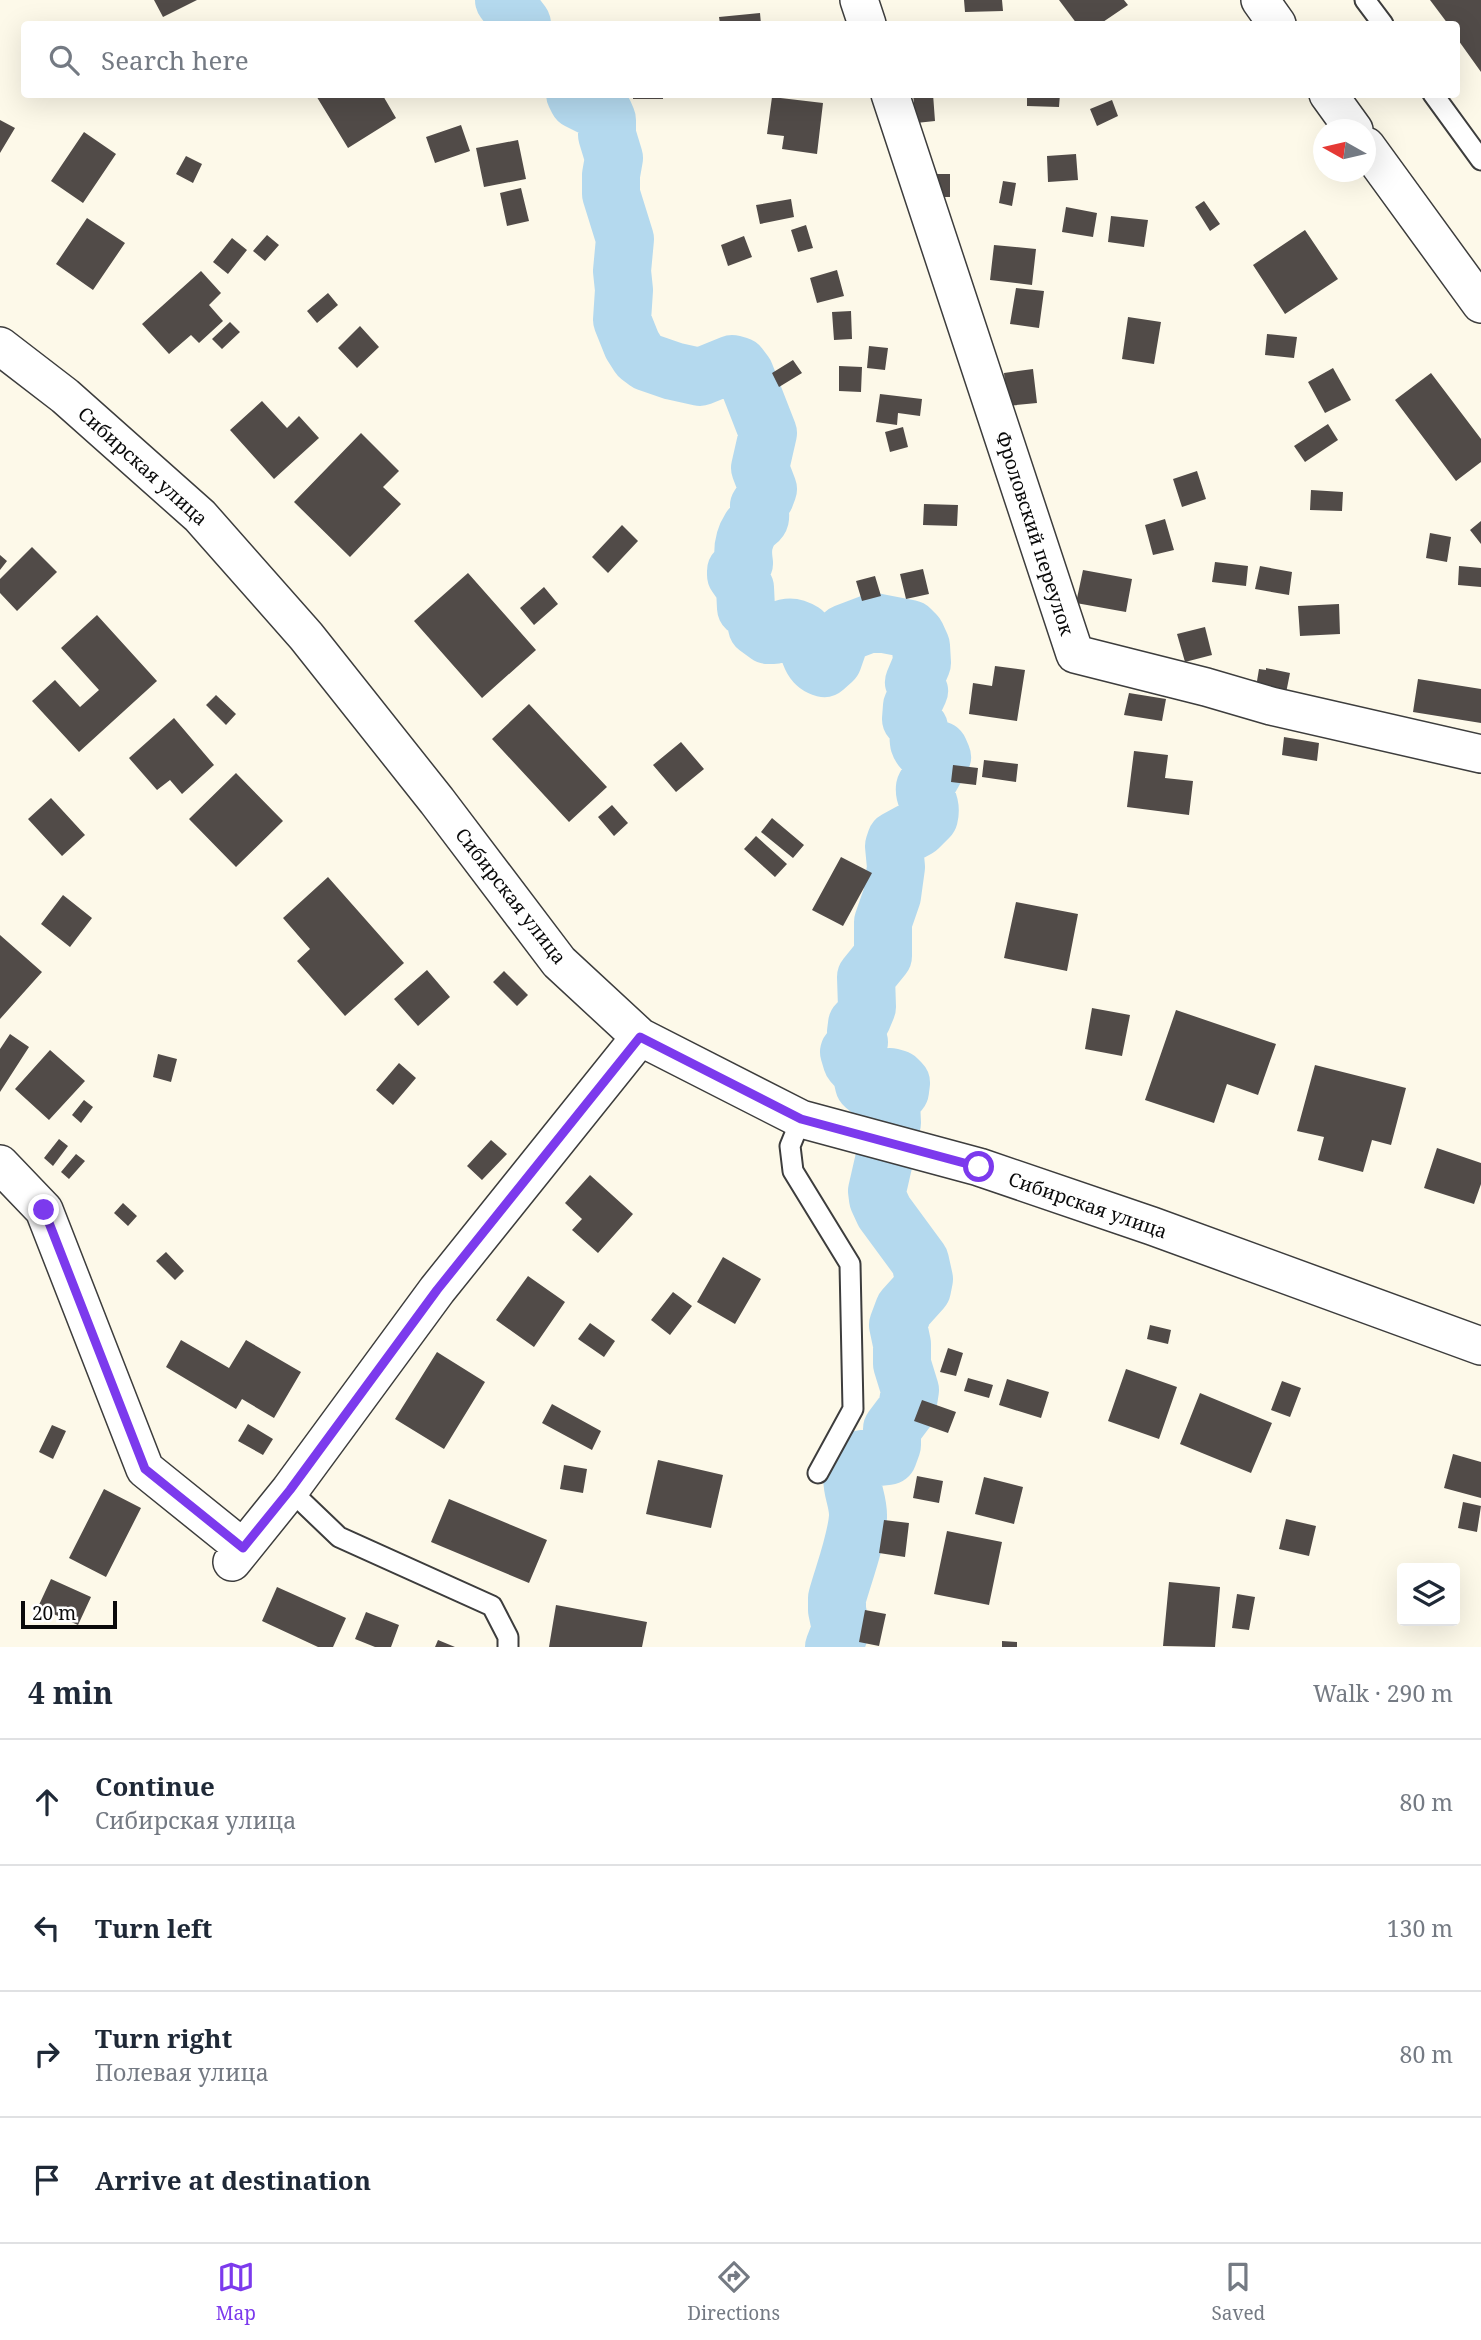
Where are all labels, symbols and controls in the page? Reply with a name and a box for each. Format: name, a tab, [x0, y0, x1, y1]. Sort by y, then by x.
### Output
search box	[21, 21, 1460, 98]
icon: search	[45, 41, 83, 79]
text: Search here	[101, 42, 249, 78]
north arrow	[1313, 119, 1376, 182]
street label: Сибирская улица	[72, 401, 214, 531]
street label: Фроловский переулок	[990, 428, 1081, 639]
street label: Сибирская улица	[450, 822, 572, 970]
route start	[963, 1151, 994, 1182]
street label: Сибирская улица	[1005, 1166, 1171, 1244]
route end	[28, 1194, 59, 1225]
map controls	[1397, 1563, 1460, 1626]
button: layers	[1397, 1563, 1460, 1626]
scale bar	[21, 1598, 117, 1630]
text: 20 m	[32, 1600, 76, 1626]
text: 4 min	[28, 1672, 113, 1713]
text: Walk · 290 m	[1313, 1677, 1453, 1709]
text: Continue	[95, 1768, 215, 1804]
icon: ahead	[28, 1783, 66, 1821]
text: 80 m	[1400, 1786, 1453, 1818]
text: Сибирская улица	[95, 1804, 296, 1836]
icon: left	[28, 1909, 66, 1947]
text: Turn left	[95, 1910, 212, 1946]
text: 130 m	[1387, 1912, 1453, 1944]
text: Turn right	[95, 2020, 232, 2056]
icon: right	[28, 2035, 66, 2073]
text: 80 m	[1400, 2038, 1453, 2070]
text: Полевая улица	[95, 2056, 269, 2088]
icon: arrive	[28, 2161, 66, 2199]
text: Arrive at destination	[95, 2162, 371, 2198]
tab: Map	[216, 2258, 256, 2326]
tab: Directions	[687, 2258, 780, 2326]
tab: Saved	[1211, 2258, 1265, 2326]

